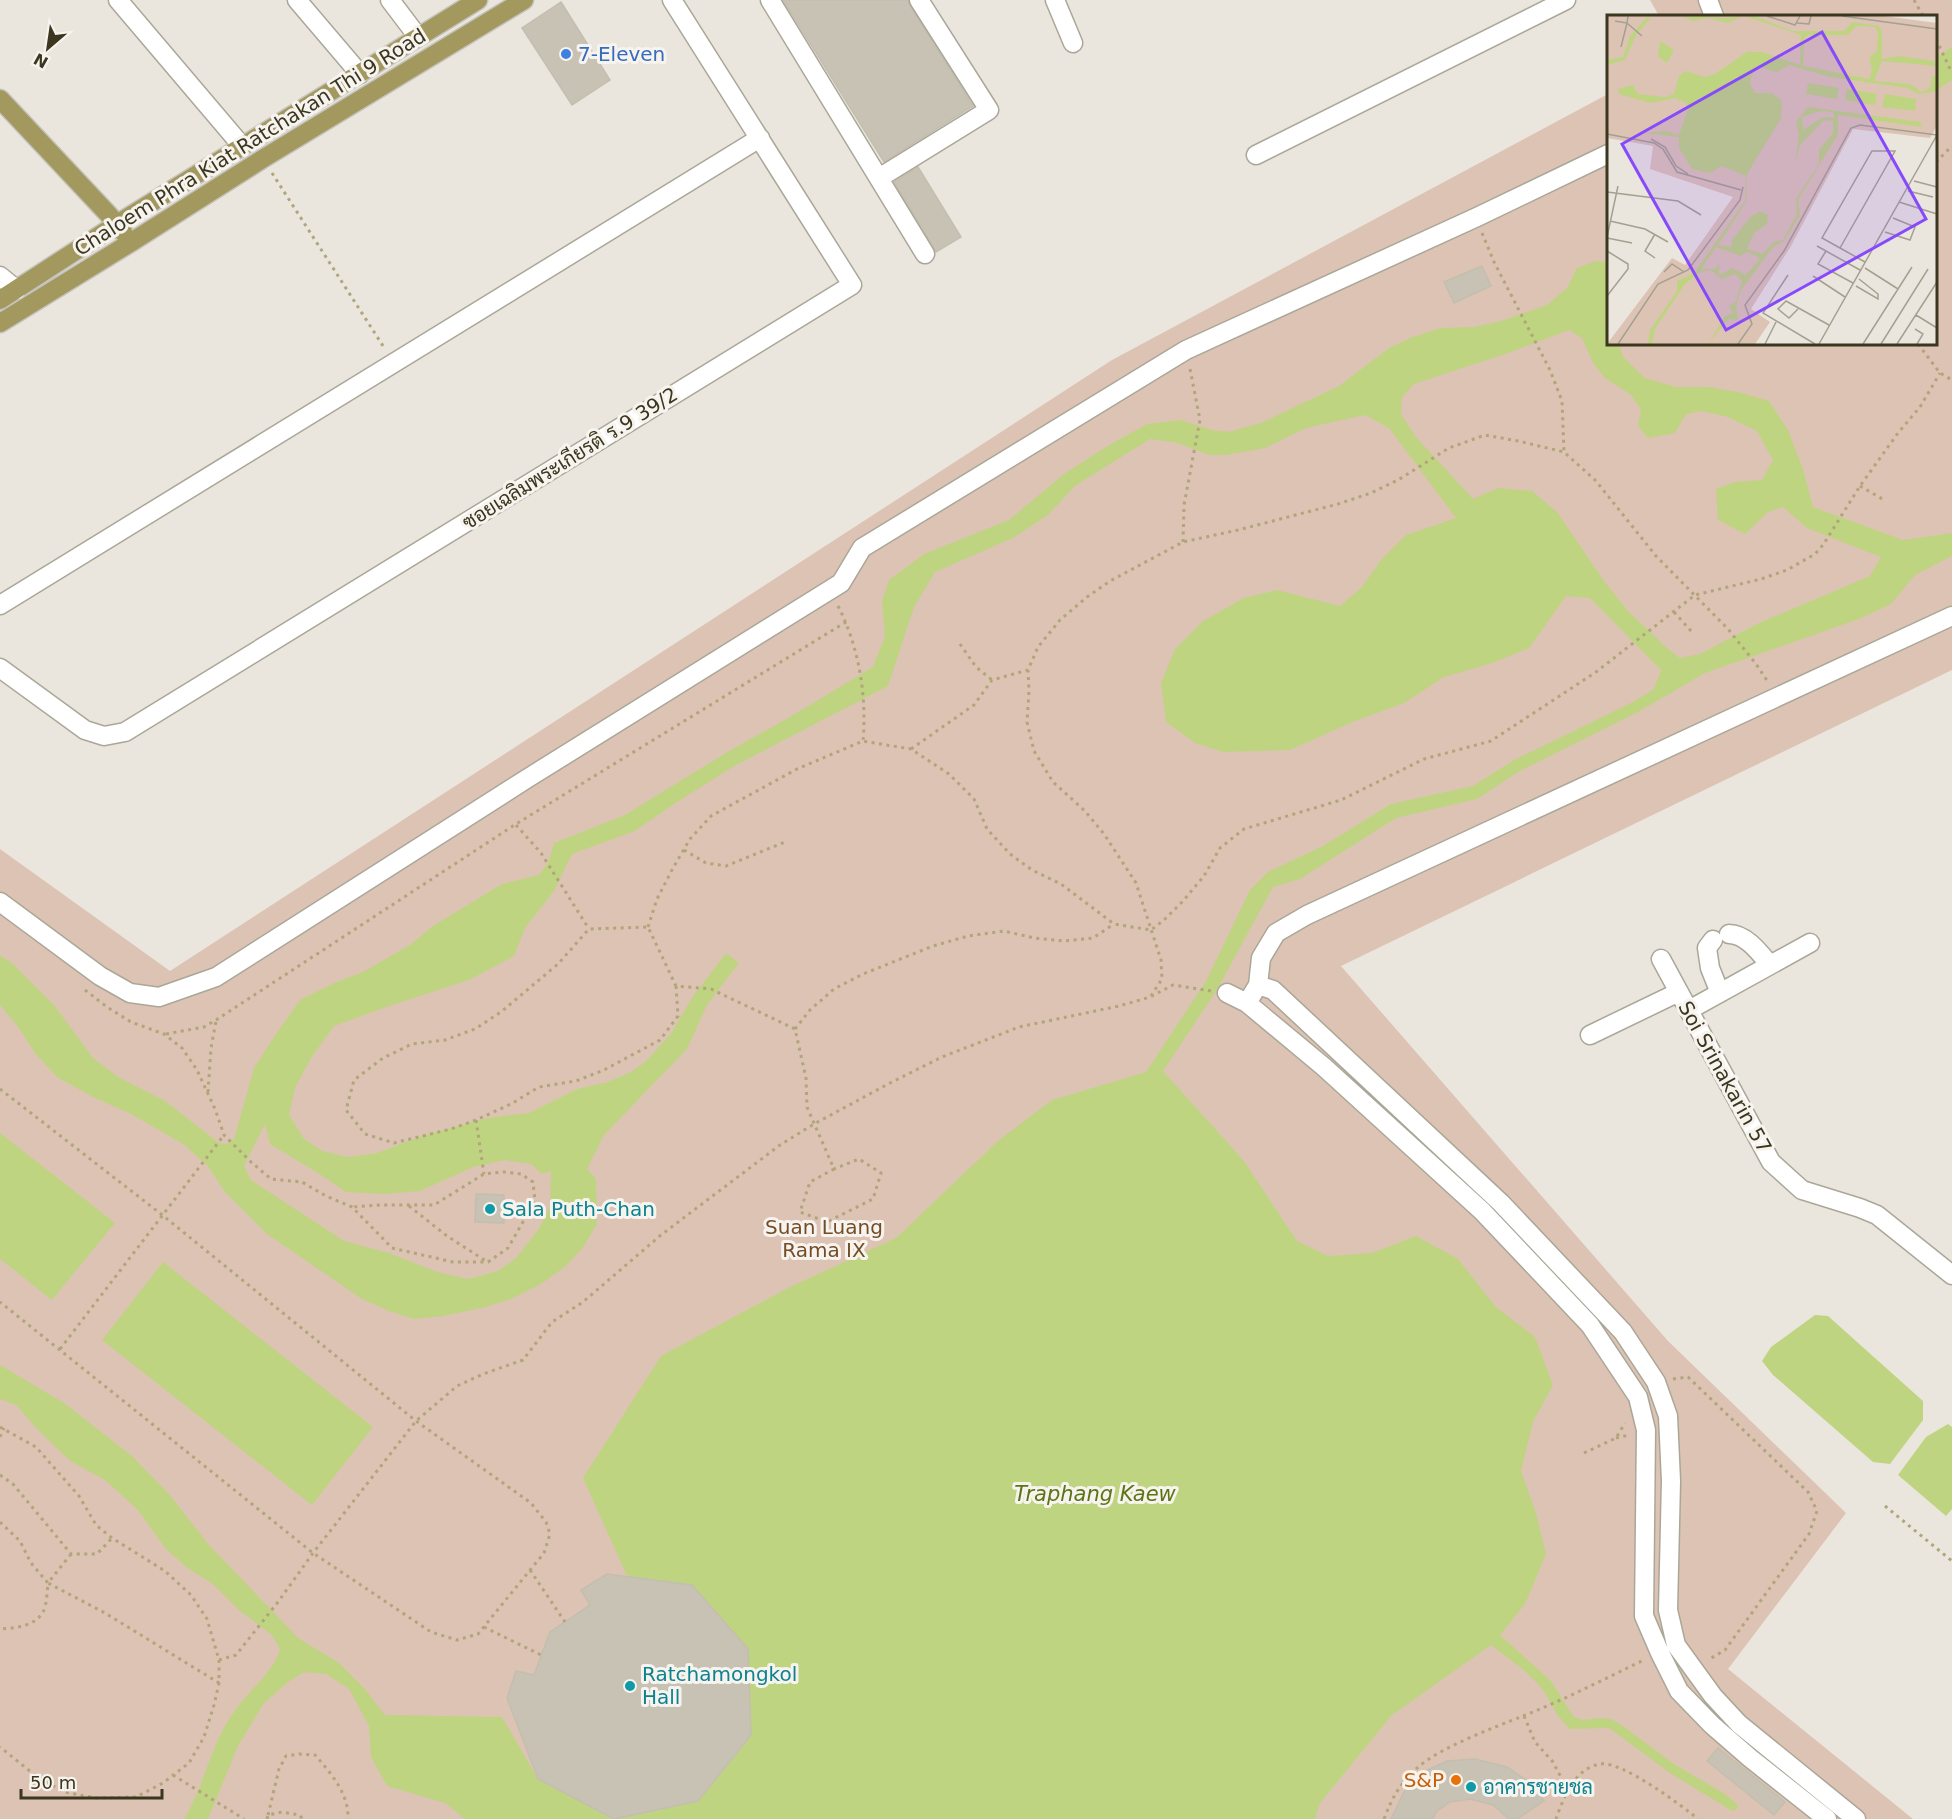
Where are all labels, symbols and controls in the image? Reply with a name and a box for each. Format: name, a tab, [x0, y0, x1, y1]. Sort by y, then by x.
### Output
inset map	[1607, 15, 1937, 345]
north arrow	[18, 18, 78, 78]
street label: Chaloem Phra Kiat Ratchakan Thi 9 Road	[70, 23, 430, 261]
place label: 7-Eleven	[578, 42, 665, 66]
marker: 7-Eleven	[559, 47, 573, 61]
text: N	[31, 49, 51, 72]
street label: ซอยเฉลิมพระเกียรติ ร.9 39/2	[457, 381, 682, 534]
street label: Soi Srinakarin 57	[1673, 997, 1777, 1157]
place label: Sala Puth-Chan	[502, 1197, 655, 1221]
marker: Sala Puth-Chan	[483, 1202, 497, 1216]
park label: Suan Luang Rama IX	[765, 1215, 883, 1262]
water label: Traphang Kaew	[1014, 1482, 1177, 1506]
place label: Ratchamongkol Hall	[642, 1662, 797, 1709]
marker: Ratchamongkol Hall	[623, 1679, 637, 1693]
scale bar	[21, 1762, 162, 1800]
place label: S&P	[1404, 1768, 1444, 1792]
text: 50 m	[30, 1772, 76, 1793]
marker: S&P	[1449, 1773, 1463, 1787]
place label: อาคารชายชล	[1483, 1775, 1593, 1799]
marker: อาคารชายชล	[1464, 1780, 1478, 1794]

